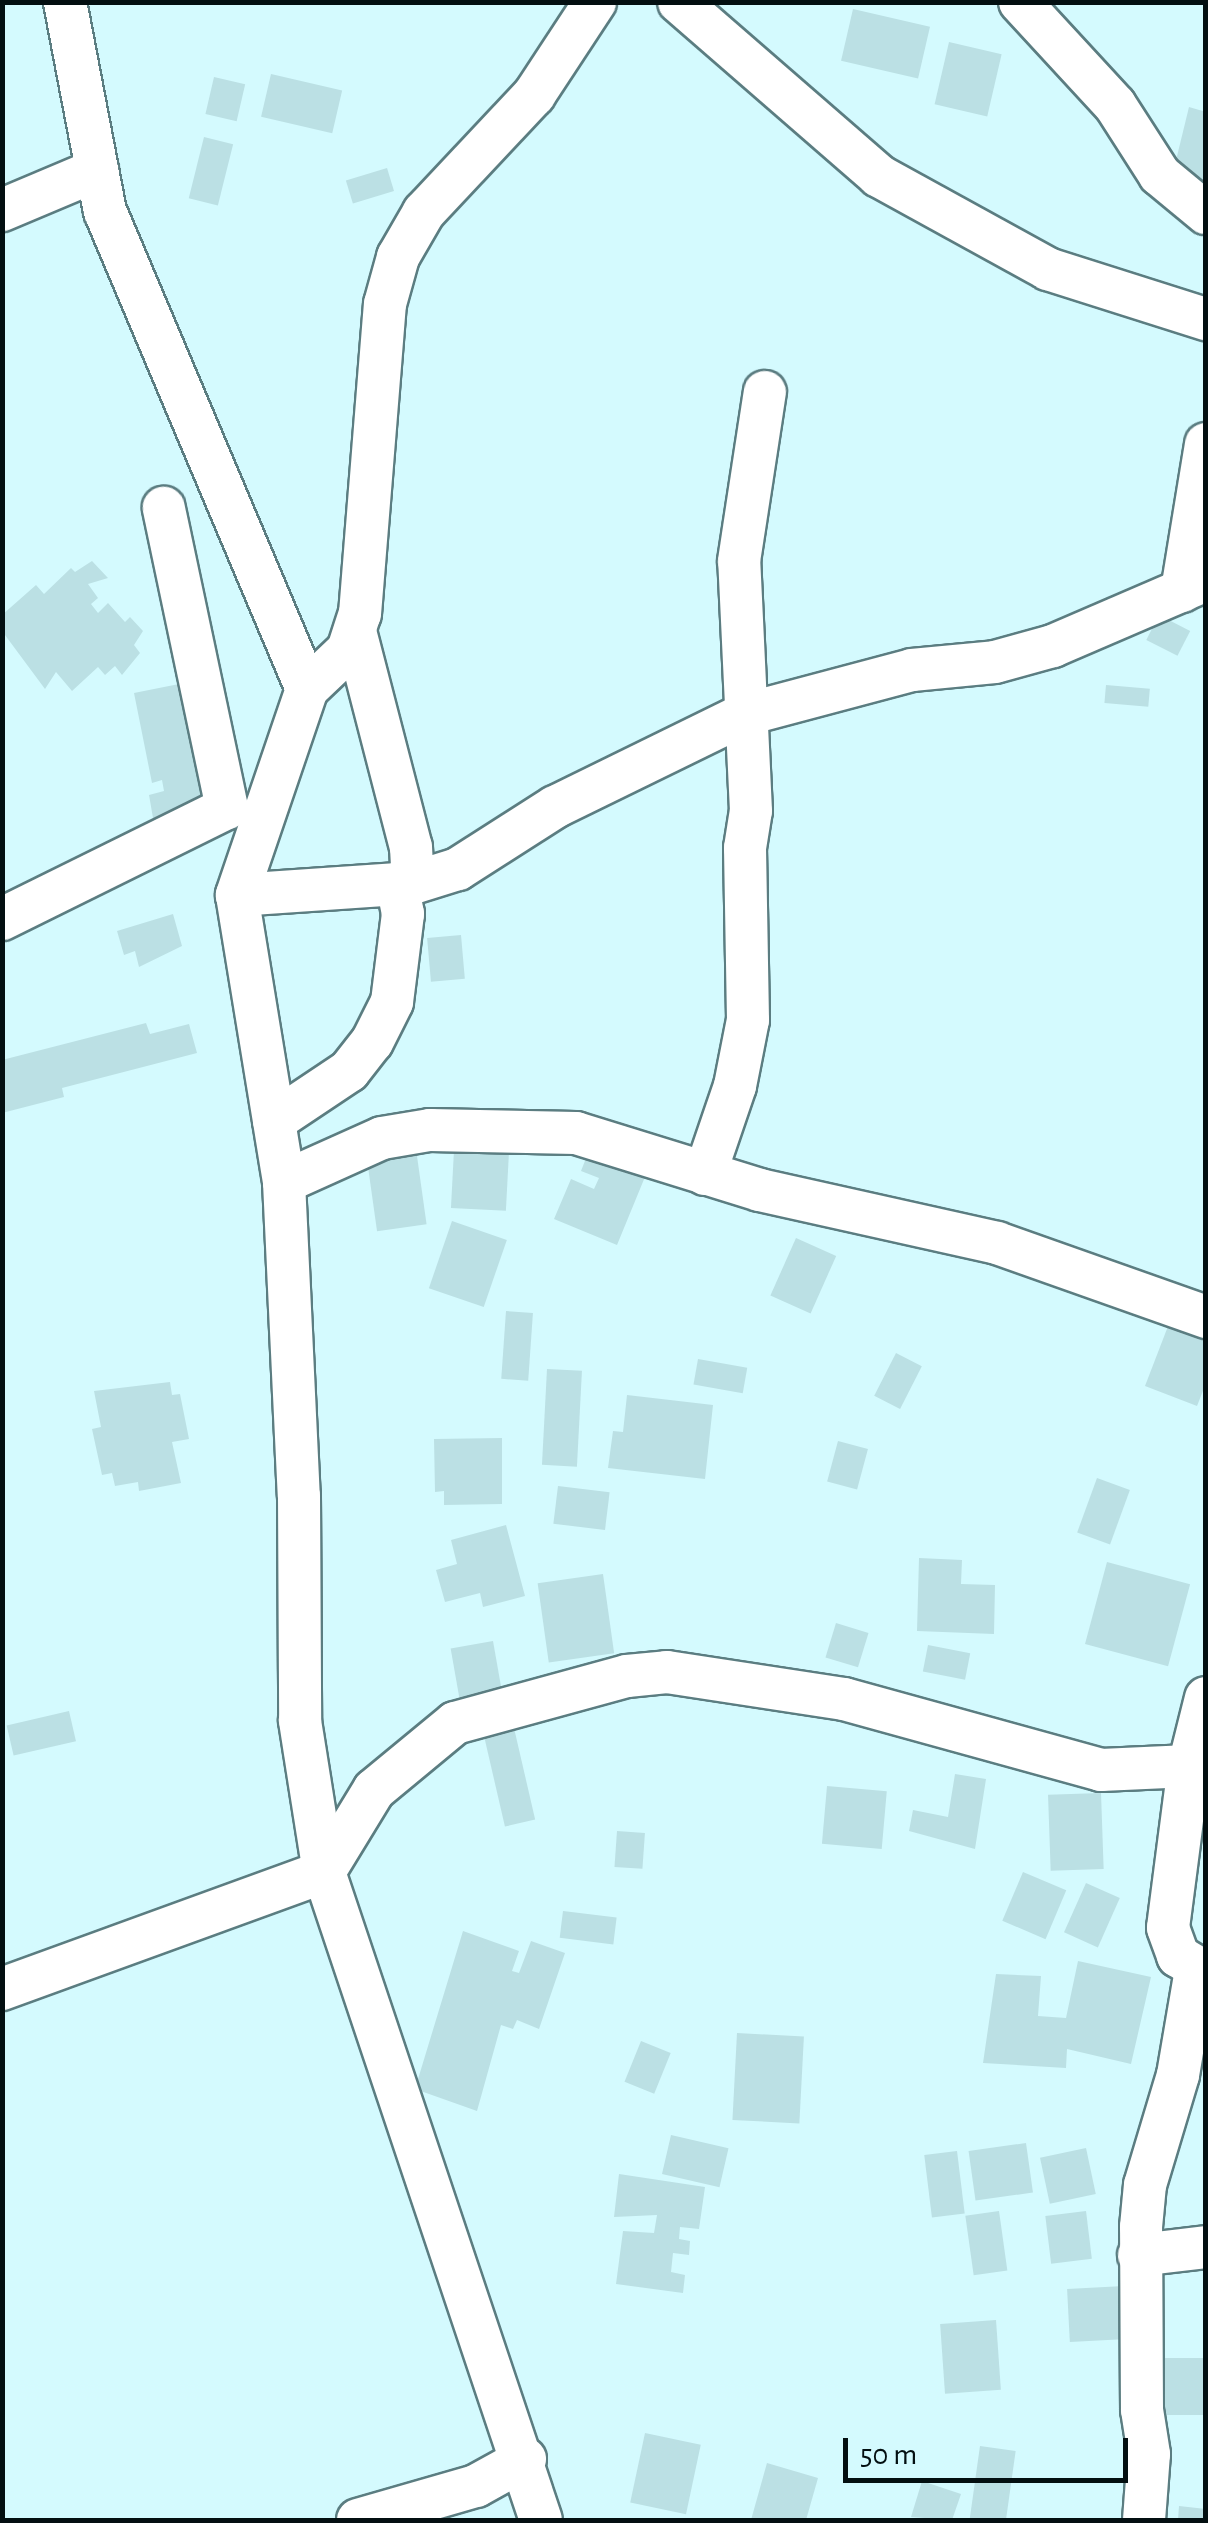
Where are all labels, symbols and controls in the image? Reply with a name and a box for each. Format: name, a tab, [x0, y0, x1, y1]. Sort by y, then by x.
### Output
scale bar	[848, 2418, 1133, 2480]
text: 50 m	[860, 2440, 917, 2470]

